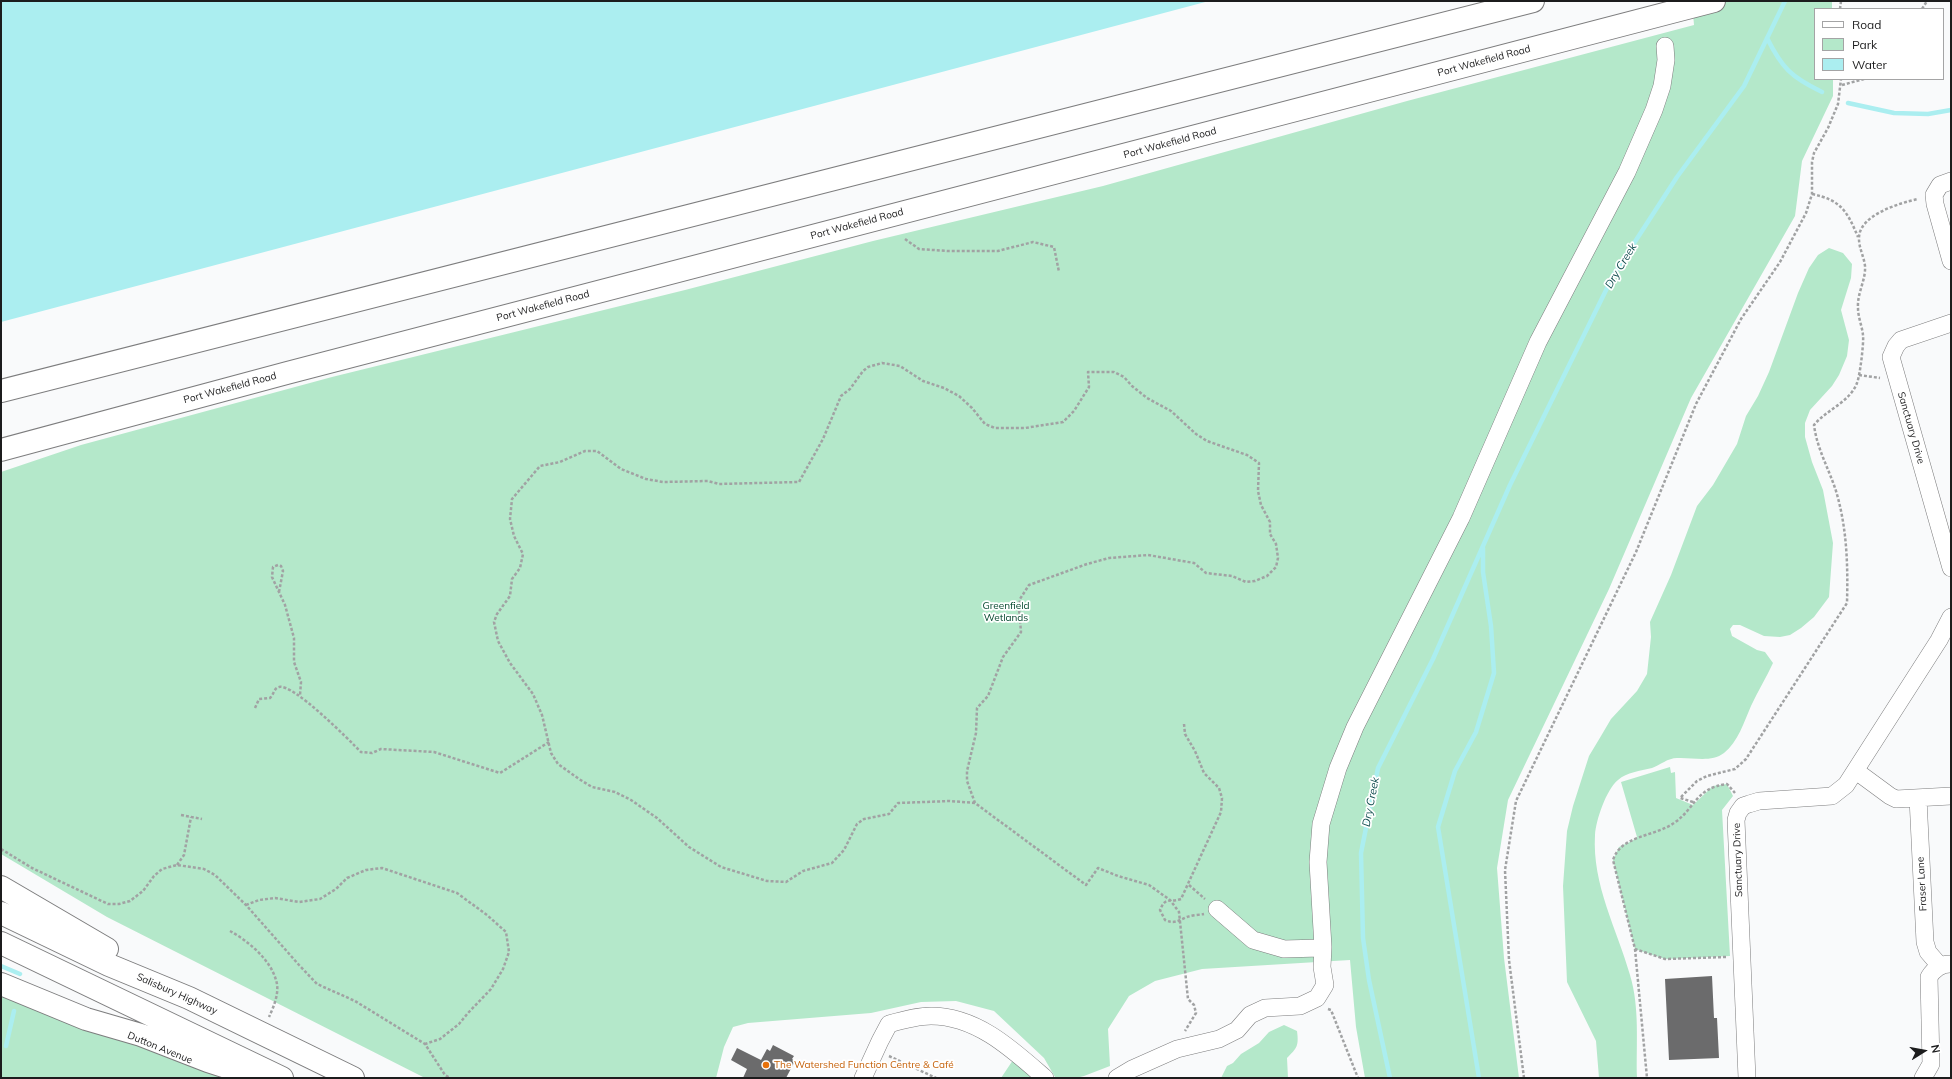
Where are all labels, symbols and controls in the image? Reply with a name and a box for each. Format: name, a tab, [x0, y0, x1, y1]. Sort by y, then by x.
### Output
legend	[1814, 8, 1944, 80]
text: Road	[1852, 17, 1881, 32]
text: Park	[1852, 37, 1877, 52]
street label: Port Wakefield Road	[1436, 43, 1532, 79]
text: Water	[1852, 57, 1887, 72]
street label: Port Wakefield Road	[1122, 125, 1218, 161]
street label: Port Wakefield Road	[809, 206, 905, 242]
water label: Dry Creek	[1602, 241, 1640, 291]
street label: Port Wakefield Road	[495, 288, 591, 324]
street label: Port Wakefield Road	[182, 370, 278, 406]
street label: Sanctuary Drive	[1895, 391, 1927, 465]
park label: Greenfield Wetlands	[982, 600, 1030, 624]
water label: Dry Creek	[1360, 776, 1382, 828]
street label: Sanctuary Drive	[1731, 823, 1745, 897]
street label: Fraser Lane	[1915, 856, 1929, 912]
street label: Salisbury Highway	[135, 971, 219, 1017]
street label: Dutton Avenue	[126, 1029, 194, 1067]
north arrow	[1904, 1031, 1944, 1071]
text: N	[1928, 1043, 1943, 1054]
place label: The Watershed Function Centre & Café	[774, 1059, 954, 1071]
marker: The Watershed Function Centre & Café	[761, 1060, 771, 1070]

